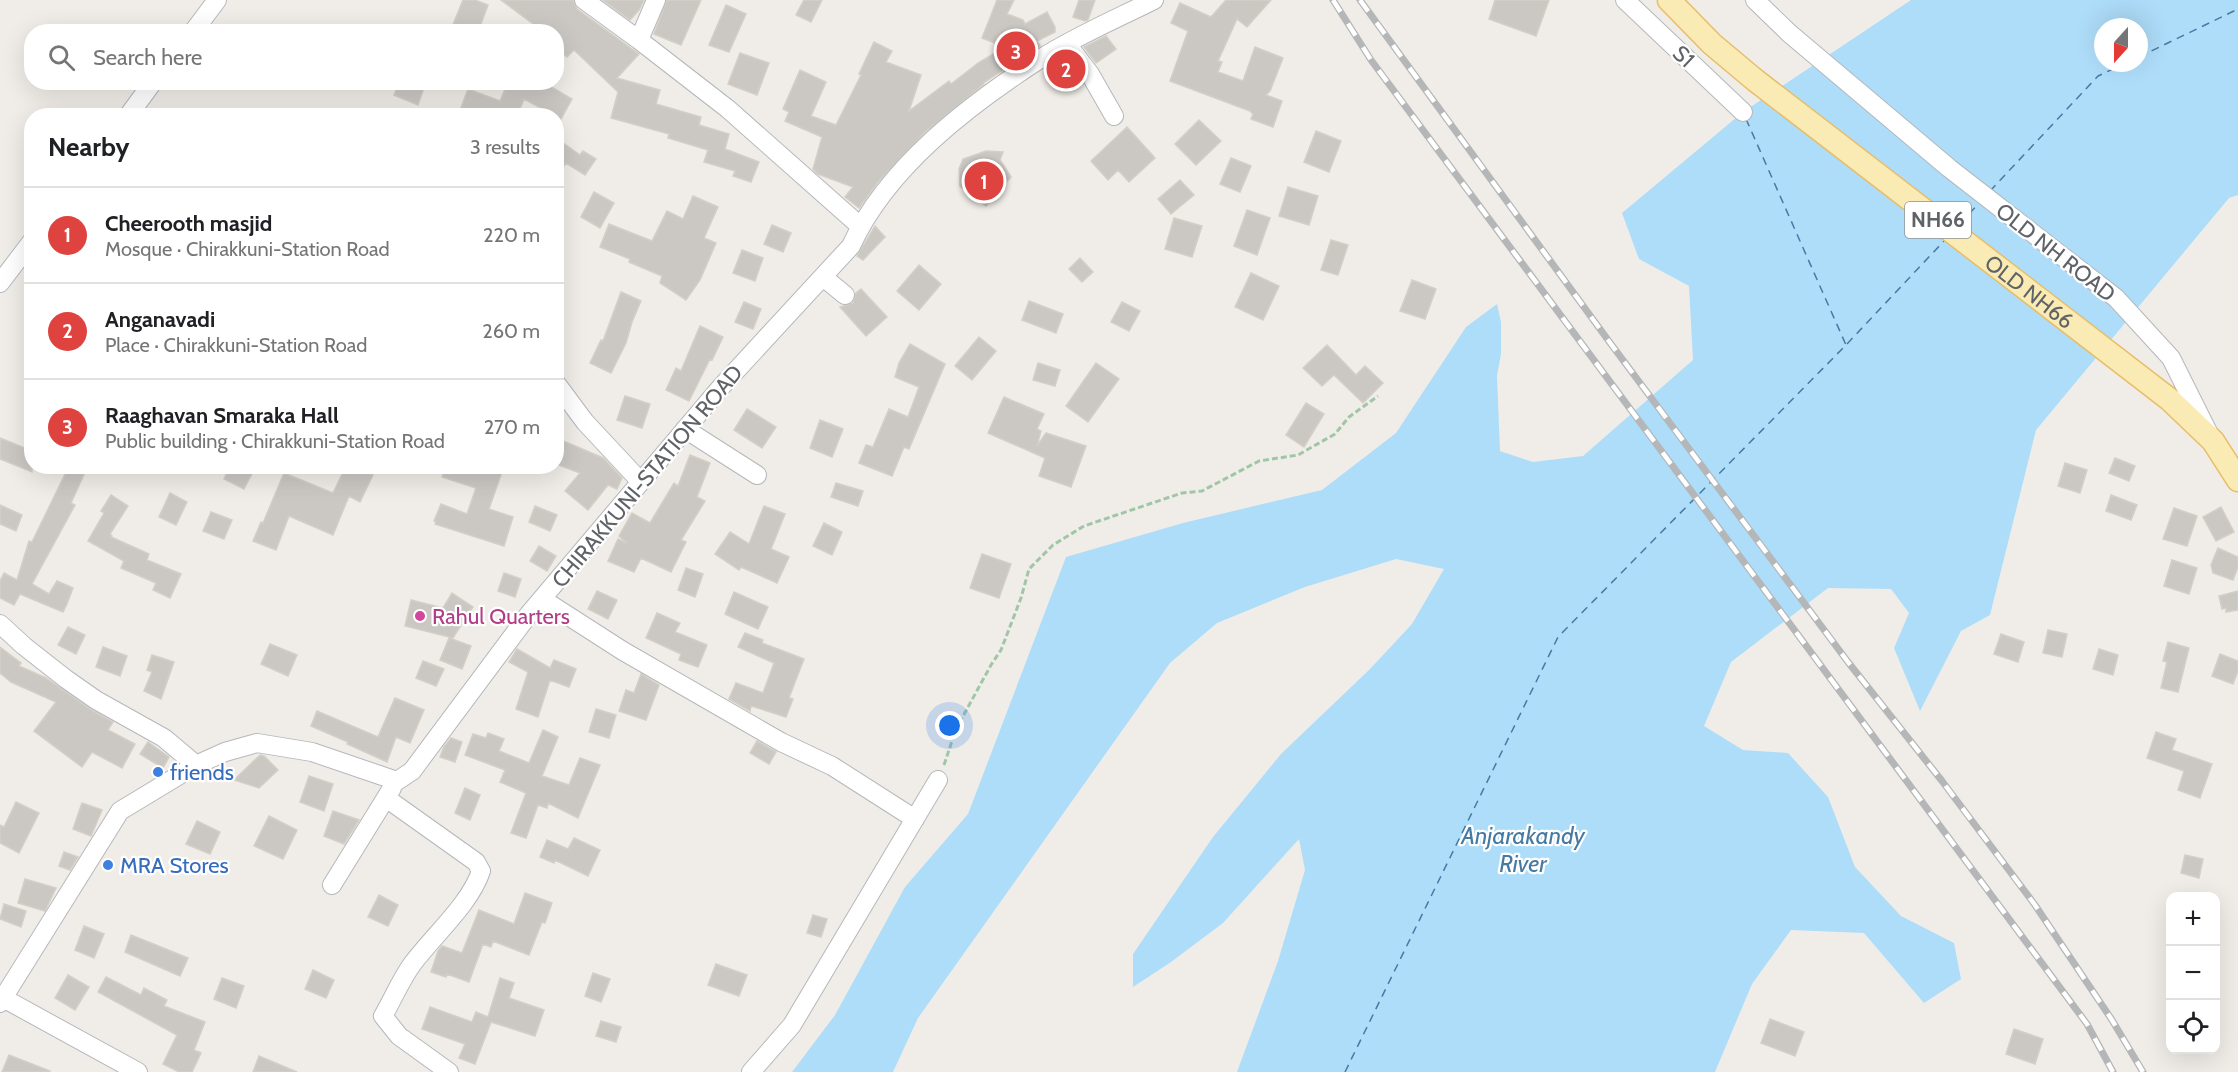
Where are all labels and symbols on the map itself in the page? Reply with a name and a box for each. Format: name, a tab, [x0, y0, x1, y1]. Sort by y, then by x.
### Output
north arrow	[2094, 18, 2148, 72]
pin: 3	[996, 28, 1036, 74]
street label: S1	[1667, 40, 1700, 73]
pin: 2	[1046, 46, 1086, 92]
pin: 1	[964, 158, 1004, 204]
street label: OLD NH ROAD	[1990, 197, 2121, 307]
road number: NH66	[1905, 202, 1971, 238]
street label: OLD NH66	[1979, 249, 2079, 335]
street label: CHIRAKKUNI-STATION ROAD	[546, 359, 749, 593]
place label: Rahul Quarters	[432, 603, 570, 630]
marker: Rahul Quarters	[413, 609, 427, 623]
your location	[935, 711, 964, 740]
place label: friends	[170, 759, 234, 786]
marker: friends	[151, 765, 165, 779]
water label: Anjarakandy River	[1460, 821, 1586, 878]
place label: MRA Stores	[120, 852, 229, 879]
marker: MRA Stores	[101, 858, 115, 872]

